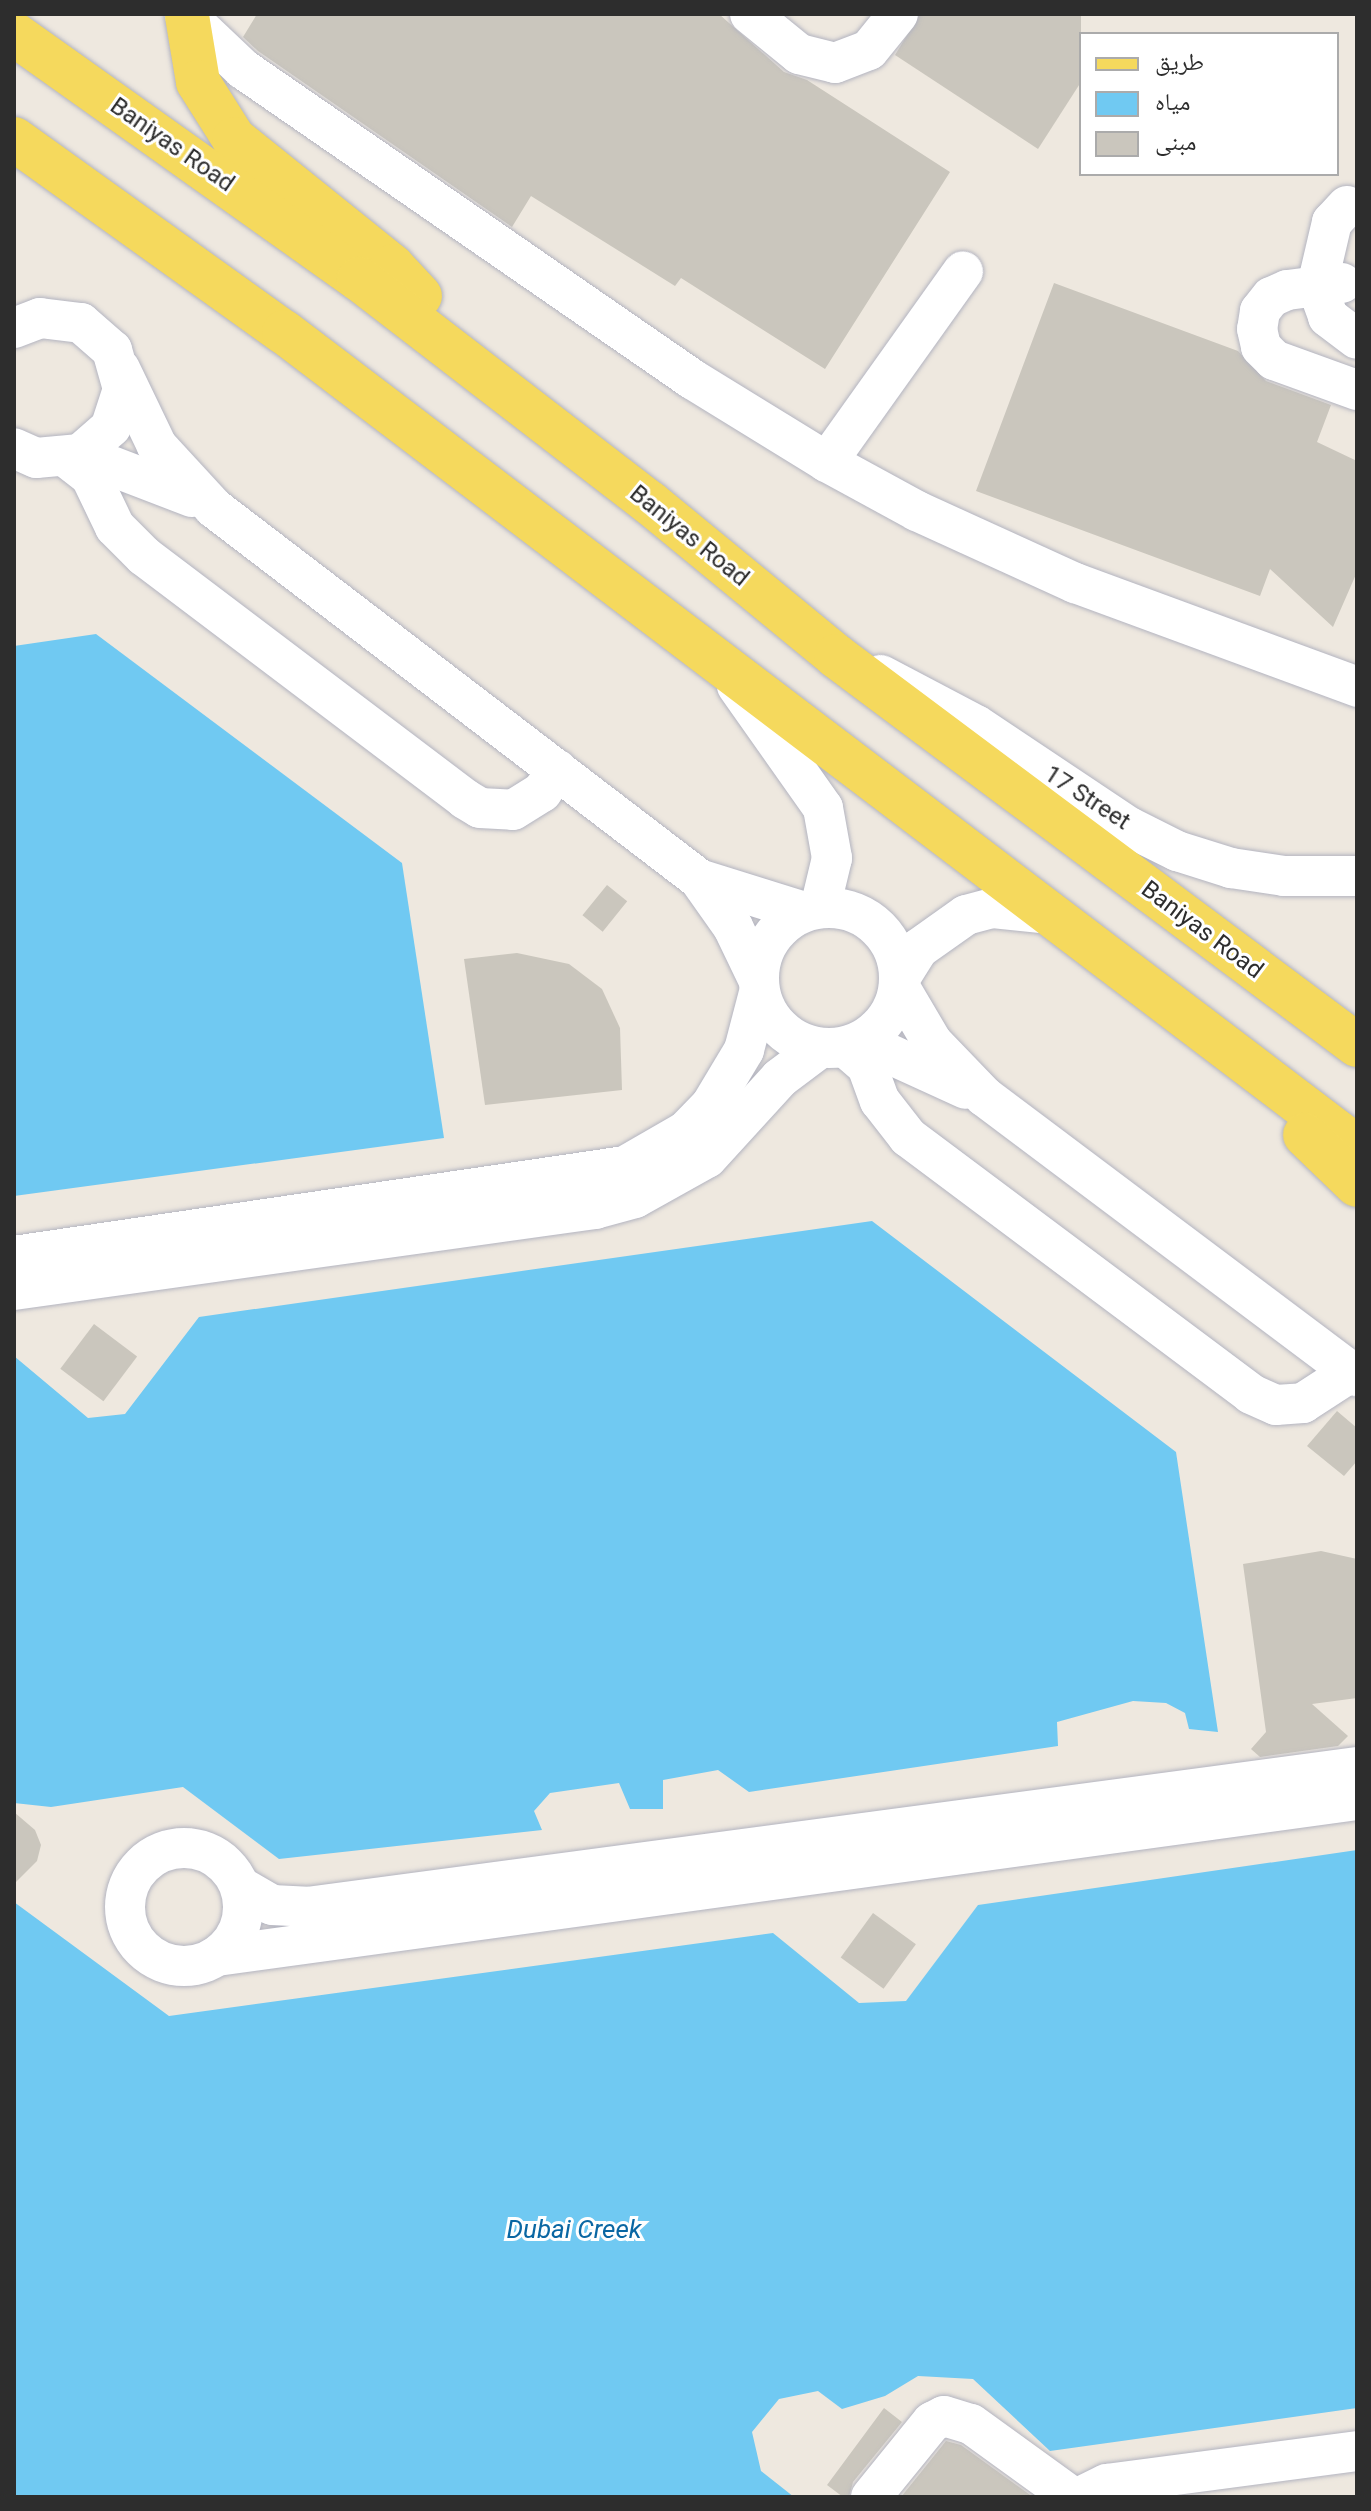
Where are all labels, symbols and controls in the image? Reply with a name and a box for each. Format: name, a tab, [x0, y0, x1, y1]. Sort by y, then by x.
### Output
legend	[1079, 32, 1339, 176]
text: طريق	[1155, 48, 1204, 76]
text: مياه	[1155, 88, 1190, 116]
street label: Baniyas Road	[104, 92, 240, 198]
text: مبنى	[1155, 128, 1196, 156]
street label: Baniyas Road	[624, 479, 754, 593]
street label: 17 Street	[1039, 760, 1135, 836]
street label: Baniyas Road	[1136, 875, 1268, 985]
water label: Dubai Creek	[506, 2214, 642, 2246]

